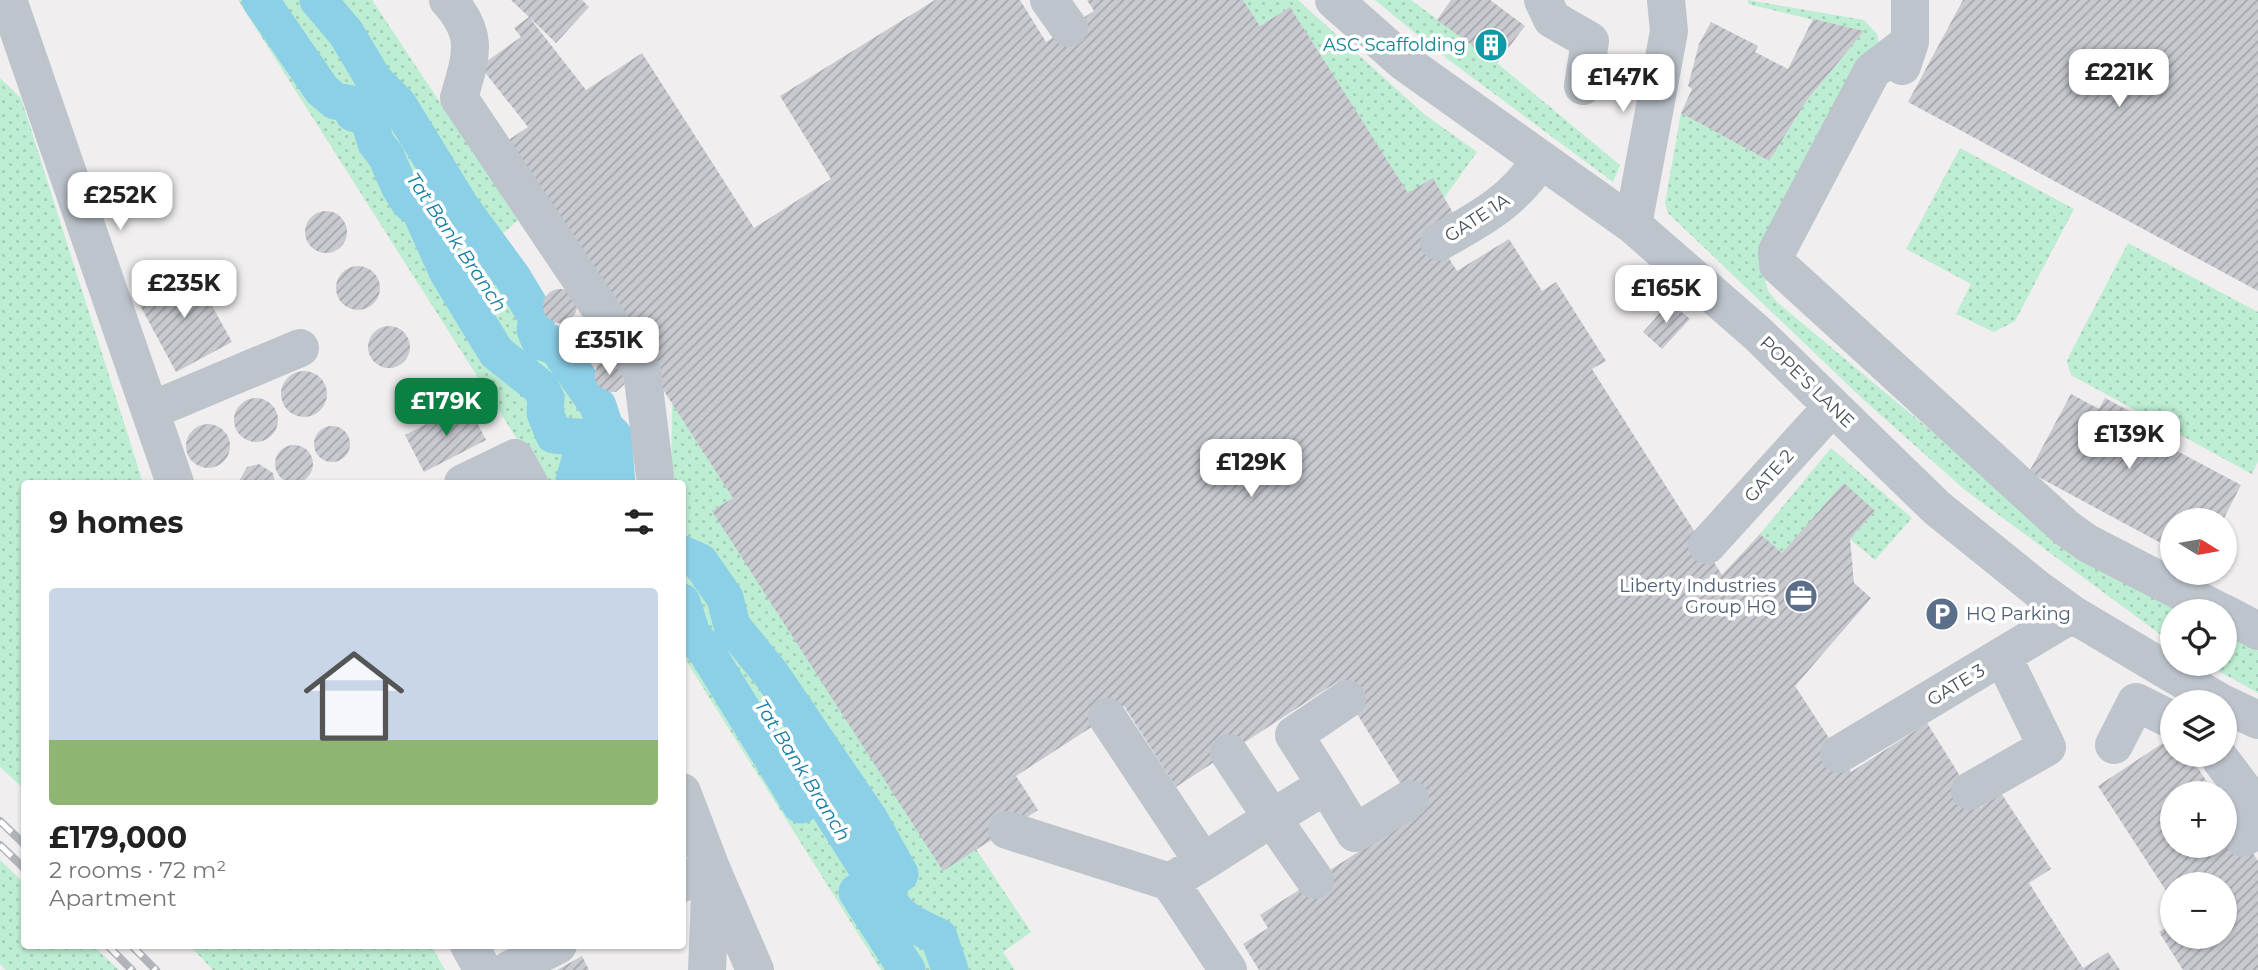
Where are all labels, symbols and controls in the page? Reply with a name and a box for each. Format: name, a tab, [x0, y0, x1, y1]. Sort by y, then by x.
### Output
building icon: ASC Scaffolding	[1472, 26, 1510, 64]
place label: ASC Scaffolding	[1323, 34, 1466, 56]
pin: £221K	[2070, 50, 2168, 109]
pin: £147K	[1574, 54, 1672, 114]
text: £221K	[2085, 58, 2153, 86]
text: £147K	[1588, 63, 1658, 91]
water label: Tat Bank Branch	[402, 168, 512, 316]
pin: £252K	[71, 173, 169, 232]
text: £252K	[84, 181, 156, 209]
street label: GATE 1A	[1441, 189, 1514, 247]
pin: £235K	[135, 260, 233, 320]
pin: £165K	[1617, 266, 1715, 325]
text: £235K	[148, 269, 220, 297]
text: £165K	[1631, 274, 1701, 302]
pin: £351K	[560, 318, 658, 377]
text: £351K	[575, 326, 643, 354]
street label: POPE'S LANE	[1755, 332, 1859, 432]
pin: £179K	[397, 378, 495, 438]
text: £179K	[411, 387, 481, 415]
pin: £139K	[2080, 412, 2178, 471]
text: £139K	[2094, 420, 2164, 448]
pin: £129K	[1202, 440, 1300, 499]
street label: GATE 2	[1740, 445, 1798, 507]
text: £129K	[1216, 448, 1286, 476]
icon: filters	[620, 503, 658, 541]
text: 9 homes	[49, 504, 184, 541]
north arrow	[2160, 508, 2236, 584]
map controls	[2160, 508, 2237, 949]
place label: Liberty Industries Group HQ	[1619, 575, 1776, 618]
office icon: Liberty Industries Group HQ	[1782, 577, 1820, 615]
parking icon: HQ Parking	[1923, 595, 1961, 633]
button: locate	[2160, 599, 2237, 676]
place label: HQ Parking	[1966, 603, 2071, 625]
icon: home	[291, 633, 417, 759]
street label: GATE 3	[1923, 659, 1989, 711]
button: layers	[2160, 690, 2237, 767]
water label: Tat Bank Branch	[750, 695, 855, 845]
button: +	[2160, 781, 2237, 858]
text: £179,000	[49, 819, 187, 856]
text: 2 rooms · 72 m²	[49, 856, 226, 884]
button: −	[2160, 872, 2237, 949]
text: Apartment	[49, 884, 177, 912]

